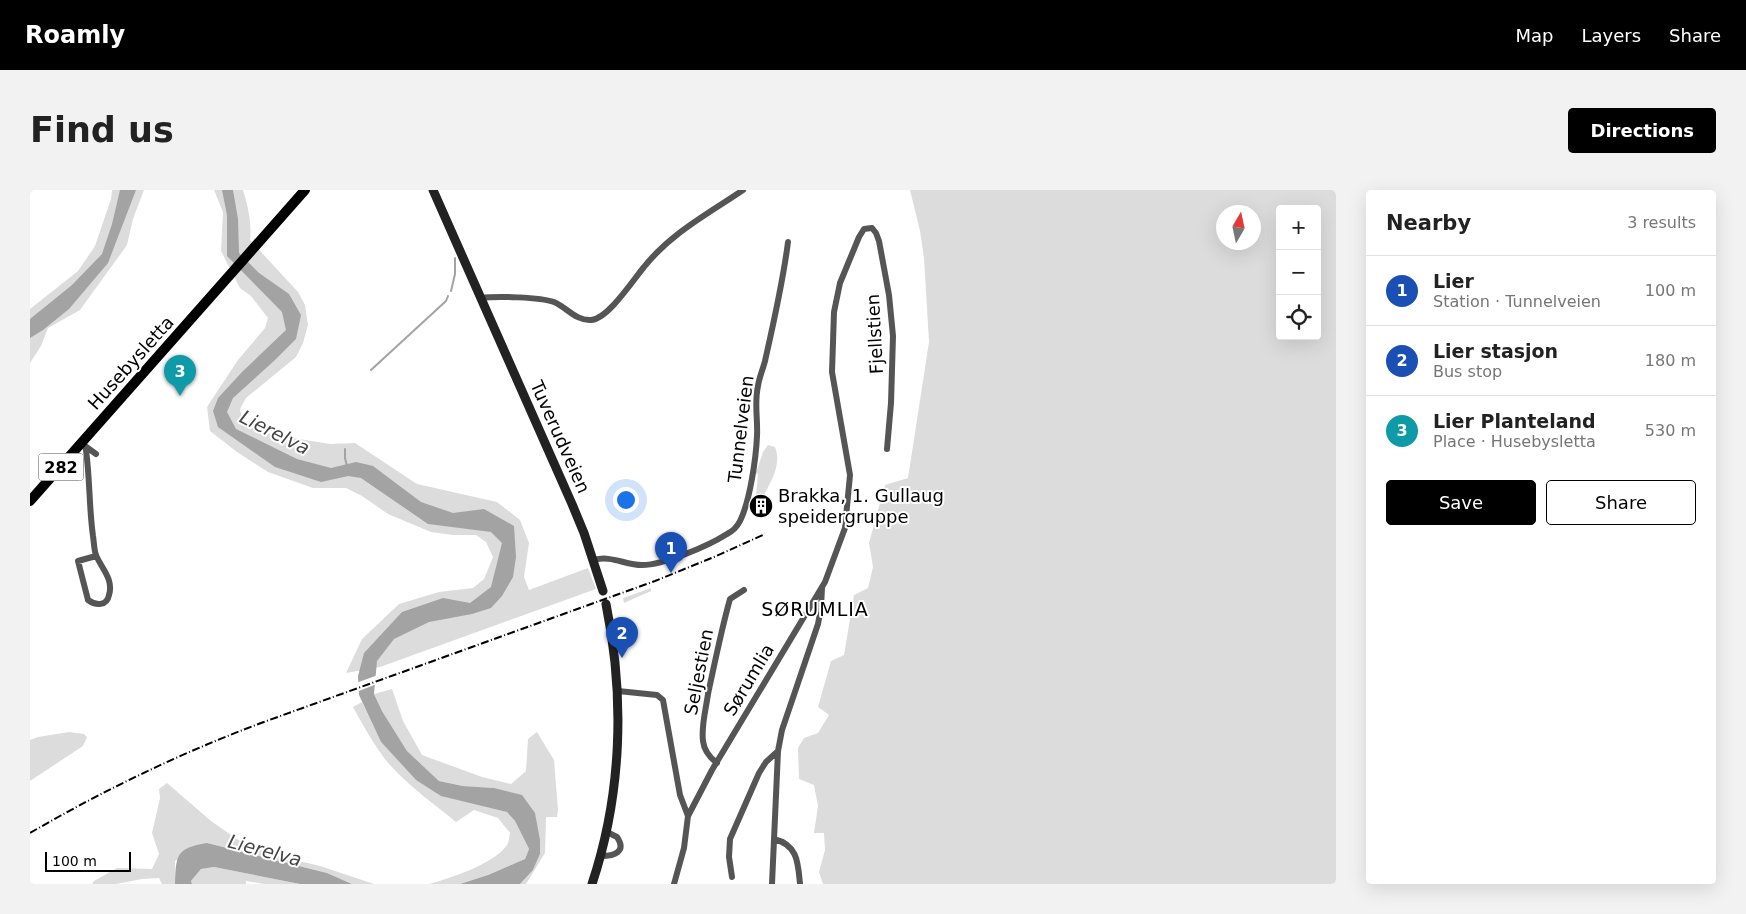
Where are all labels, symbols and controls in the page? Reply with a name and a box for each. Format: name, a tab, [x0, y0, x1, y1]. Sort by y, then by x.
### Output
text: Roamly	[25, 21, 125, 49]
text: Map	[1515, 25, 1553, 46]
text: Layers	[1581, 25, 1641, 46]
text: Share	[1669, 25, 1721, 46]
button: Directions	[1568, 108, 1716, 153]
text: Find us	[30, 110, 174, 150]
north arrow	[1216, 205, 1261, 250]
map controls	[1276, 205, 1321, 340]
button: +	[1276, 205, 1321, 250]
text: Nearby	[1386, 211, 1471, 235]
text: 3 results	[1627, 213, 1696, 232]
button: −	[1276, 250, 1321, 295]
text: Lier	[1433, 270, 1474, 292]
text: 1	[1396, 281, 1408, 300]
text: 100 m	[1645, 281, 1696, 300]
text: Station · Tunnelveien	[1433, 292, 1601, 311]
street label: Fjellstien	[862, 293, 887, 375]
button: locate	[1276, 295, 1321, 340]
street label: Husebysletta	[83, 312, 178, 414]
text: Lier stasjon	[1433, 340, 1558, 362]
text: 2	[1396, 351, 1408, 370]
text: 180 m	[1645, 351, 1696, 370]
pin: 3	[164, 355, 196, 396]
text: Bus stop	[1433, 362, 1502, 381]
street label: Tunnelveien	[723, 374, 757, 485]
street label: Tuverudveien	[526, 376, 595, 496]
water label: Lierelva	[236, 405, 314, 459]
text: Lier Planteland	[1433, 410, 1596, 432]
text: 3	[1396, 421, 1408, 440]
text: 530 m	[1645, 421, 1696, 440]
text: Place · Husebysletta	[1433, 432, 1596, 451]
road number: 282	[38, 454, 84, 480]
button: Save	[1386, 480, 1536, 525]
button: Share	[1546, 480, 1696, 525]
place label: Brakka, 1. Gullaug speidergruppe	[778, 485, 944, 527]
your location	[613, 487, 639, 513]
building icon: Brakka, 1. Gullaug speidergruppe	[748, 493, 774, 519]
pin: 1	[655, 532, 687, 573]
district label: SØRUMLIA	[761, 598, 869, 620]
pin: 2	[606, 617, 638, 658]
street label: Seljestien	[680, 627, 717, 717]
street label: Sørumlia	[719, 640, 778, 719]
water label: Lierelva	[226, 830, 304, 870]
scale bar	[45, 849, 131, 872]
text: 100 m	[52, 853, 97, 869]

